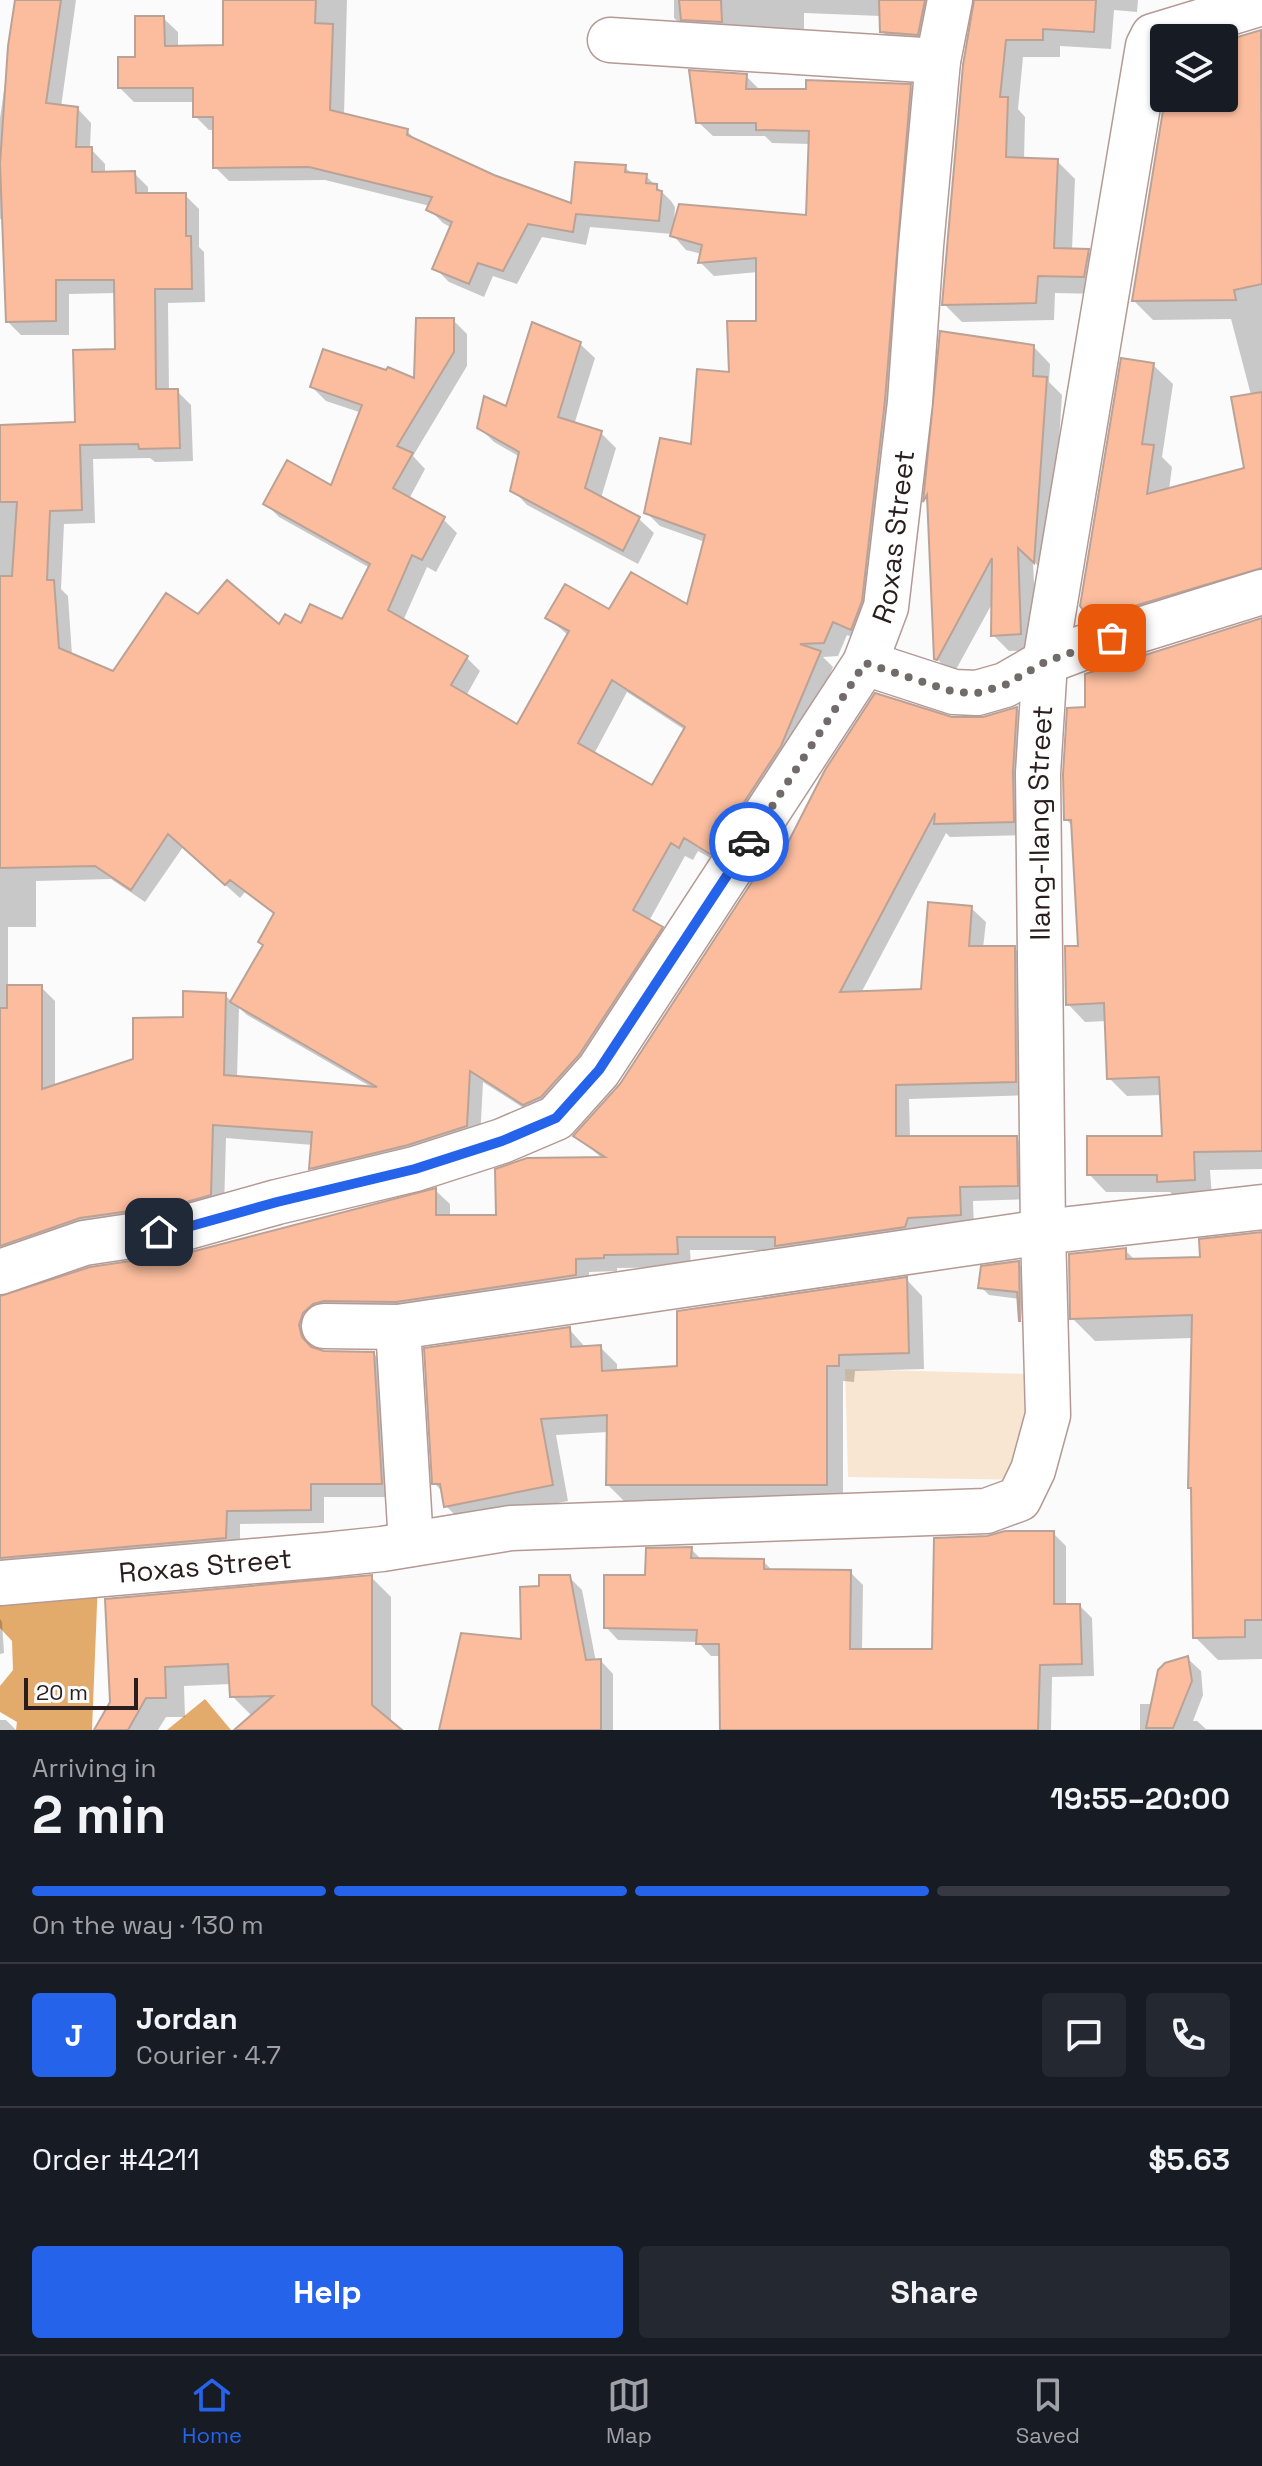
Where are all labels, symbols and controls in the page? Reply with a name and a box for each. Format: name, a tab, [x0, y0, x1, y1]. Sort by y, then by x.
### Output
map controls	[1150, 24, 1238, 112]
button: layers	[1150, 24, 1238, 112]
street label: Roxas Street	[864, 448, 922, 628]
pin	[1078, 604, 1146, 672]
icon: bag	[1090, 616, 1134, 660]
street label: Ilang-Ilang Street	[1020, 704, 1060, 941]
courier	[709, 802, 789, 882]
icon: car	[727, 820, 771, 864]
pin	[125, 1198, 193, 1266]
icon: home	[137, 1210, 181, 1254]
street label: Roxas Street	[117, 1540, 293, 1591]
scale bar	[24, 1674, 138, 1710]
text: 20 m	[36, 1678, 88, 1706]
text: Arriving in	[32, 1751, 156, 1785]
text: 19:55–20:00	[1050, 1779, 1230, 1818]
text: 2 min	[32, 1782, 166, 1848]
text: On the way · 130 m	[32, 1908, 264, 1942]
button: chat	[1042, 1993, 1126, 2077]
button: phone	[1146, 1993, 1230, 2077]
text: Jordan	[136, 1999, 238, 2038]
text: J	[65, 2016, 83, 2055]
text: Courier · 4.7	[136, 2038, 281, 2072]
text: Order #4211	[32, 2140, 200, 2179]
text: $5.63	[1148, 2140, 1230, 2179]
button: Help	[32, 2246, 623, 2338]
button: Share	[639, 2246, 1230, 2338]
tab: Home	[182, 2373, 242, 2449]
tab: Map	[606, 2373, 652, 2449]
tab: Saved	[1016, 2373, 1080, 2449]

